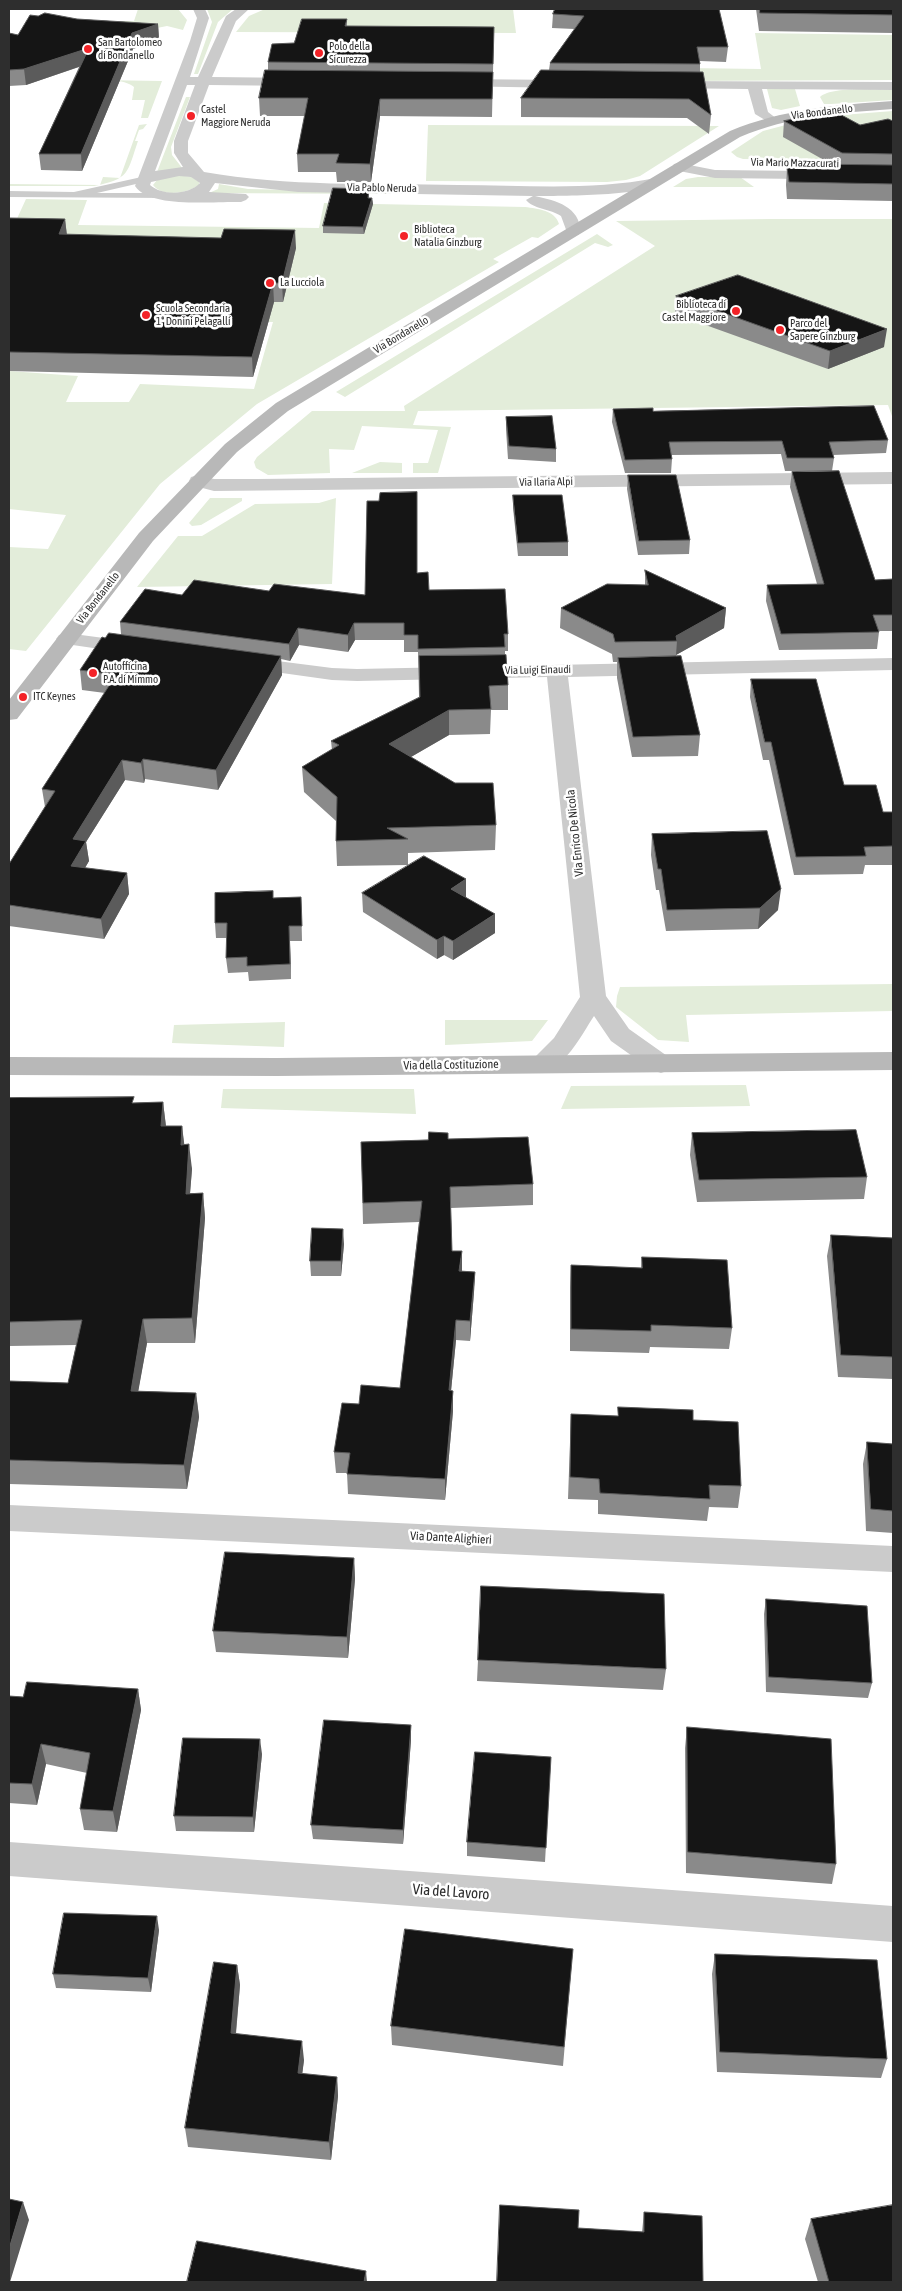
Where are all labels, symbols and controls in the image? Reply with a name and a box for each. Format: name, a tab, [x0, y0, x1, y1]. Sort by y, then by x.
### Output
place label: San Bartolomeo di Bondanello	[98, 36, 162, 62]
place label: Polo della Sicurezza	[329, 40, 370, 66]
marker: San Bartolomeo di Bondanello	[82, 43, 94, 55]
marker: Polo della Sicurezza	[313, 47, 325, 59]
street label: Via Bondanello	[791, 102, 853, 122]
place label: Castel Maggiore Neruda	[201, 103, 271, 129]
marker: Castel Maggiore Neruda	[185, 110, 197, 122]
street label: Via Mario Mazzacurati	[751, 156, 839, 170]
street label: Via Pablo Neruda	[347, 181, 417, 195]
place label: Biblioteca Natalia Ginzburg	[414, 223, 482, 249]
marker: Biblioteca Natalia Ginzburg	[398, 230, 410, 242]
place label: La Lucciola	[280, 276, 324, 290]
marker: La Lucciola	[264, 277, 276, 289]
place label: Biblioteca di Castel Maggiore	[662, 298, 726, 324]
place label: Scuola Secondaria 1° Donini Pelagalli	[156, 302, 231, 328]
marker: Biblioteca di Castel Maggiore	[730, 305, 742, 317]
marker: Scuola Secondaria 1° Donini Pelagalli	[140, 309, 152, 321]
street label: Via Bondanello	[371, 313, 431, 357]
place label: Parco del Sapere Ginzburg	[790, 317, 856, 343]
marker: Parco del Sapere Ginzburg	[774, 324, 786, 336]
street label: Via Ilaria Alpi	[519, 475, 573, 489]
street label: Via Bondanello	[74, 570, 122, 626]
place label: Autofficina P.A. di Mimmo	[103, 660, 158, 686]
street label: Via Luigi Einaudi	[505, 663, 571, 677]
marker: Autofficina P.A. di Mimmo	[87, 667, 99, 679]
place label: ITC Keynes	[33, 690, 76, 704]
marker: ITC Keynes	[17, 691, 29, 703]
street label: Via Enrico De Nicola	[563, 789, 587, 877]
street label: Via della Costituzione	[403, 1057, 499, 1073]
street label: Via Dante Alighieri	[410, 1529, 492, 1547]
street label: Via del Lavoro	[412, 1880, 490, 1904]

